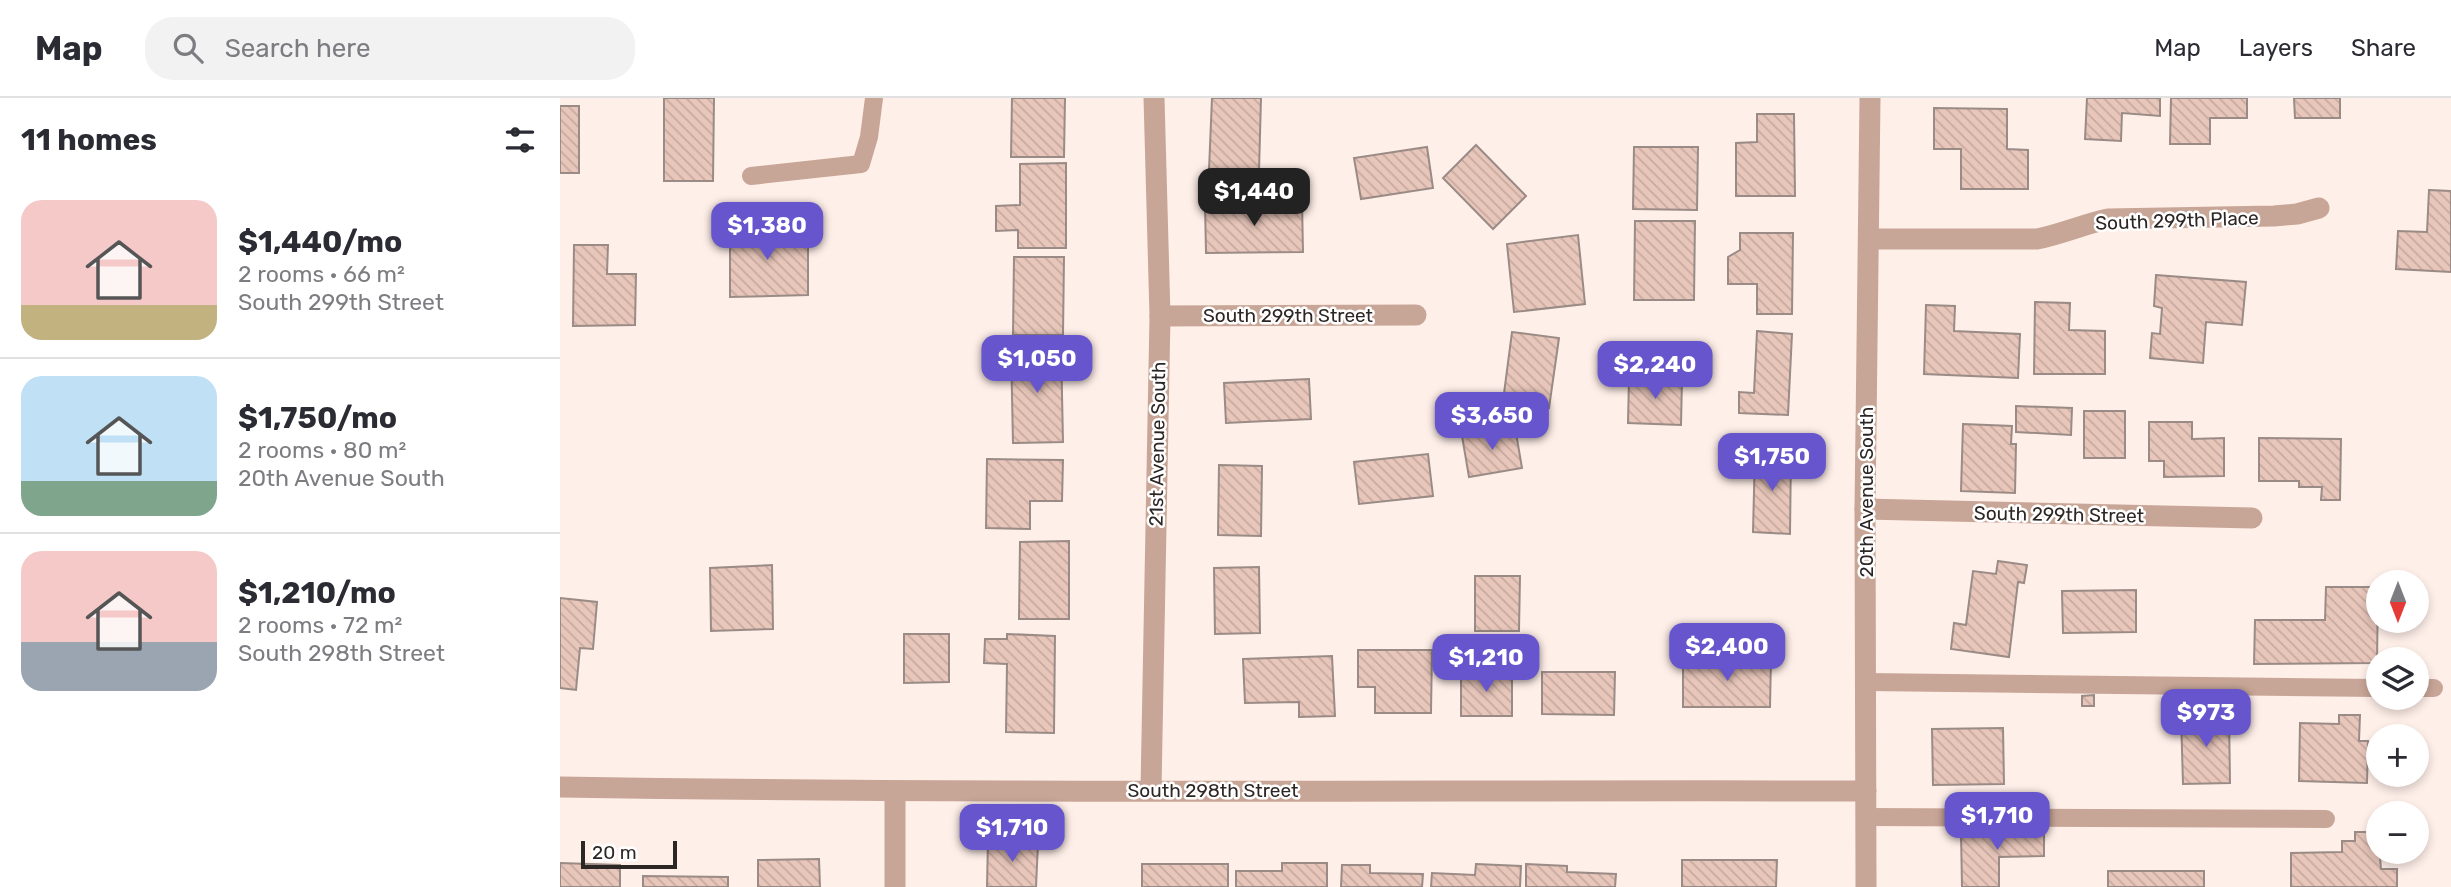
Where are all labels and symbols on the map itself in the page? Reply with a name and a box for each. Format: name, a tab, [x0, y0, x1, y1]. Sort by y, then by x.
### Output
pin: $1,440	[1197, 169, 1311, 228]
pin: $1,380	[710, 202, 824, 262]
street label: South 299th Place	[2095, 206, 2259, 235]
street label: South 299th Street	[1203, 304, 1374, 327]
pin: $1,050	[980, 336, 1094, 395]
pin: $2,240	[1598, 342, 1712, 401]
street label: 21st Avenue South	[1145, 361, 1170, 527]
pin: $3,650	[1435, 392, 1549, 452]
street label: 20th Avenue South	[1855, 407, 1878, 577]
pin: $1,750	[1715, 434, 1829, 493]
street label: South 299th Street	[1974, 502, 2145, 527]
north arrow	[2366, 570, 2429, 634]
pin: $2,400	[1670, 624, 1784, 683]
pin: $1,210	[1429, 634, 1543, 694]
pin: $973	[2165, 690, 2247, 749]
street label: South 298th Street	[1128, 779, 1299, 802]
pin: $1,710	[1940, 792, 2054, 852]
pin: $1,710	[955, 804, 1069, 864]
scale bar	[581, 838, 677, 870]

